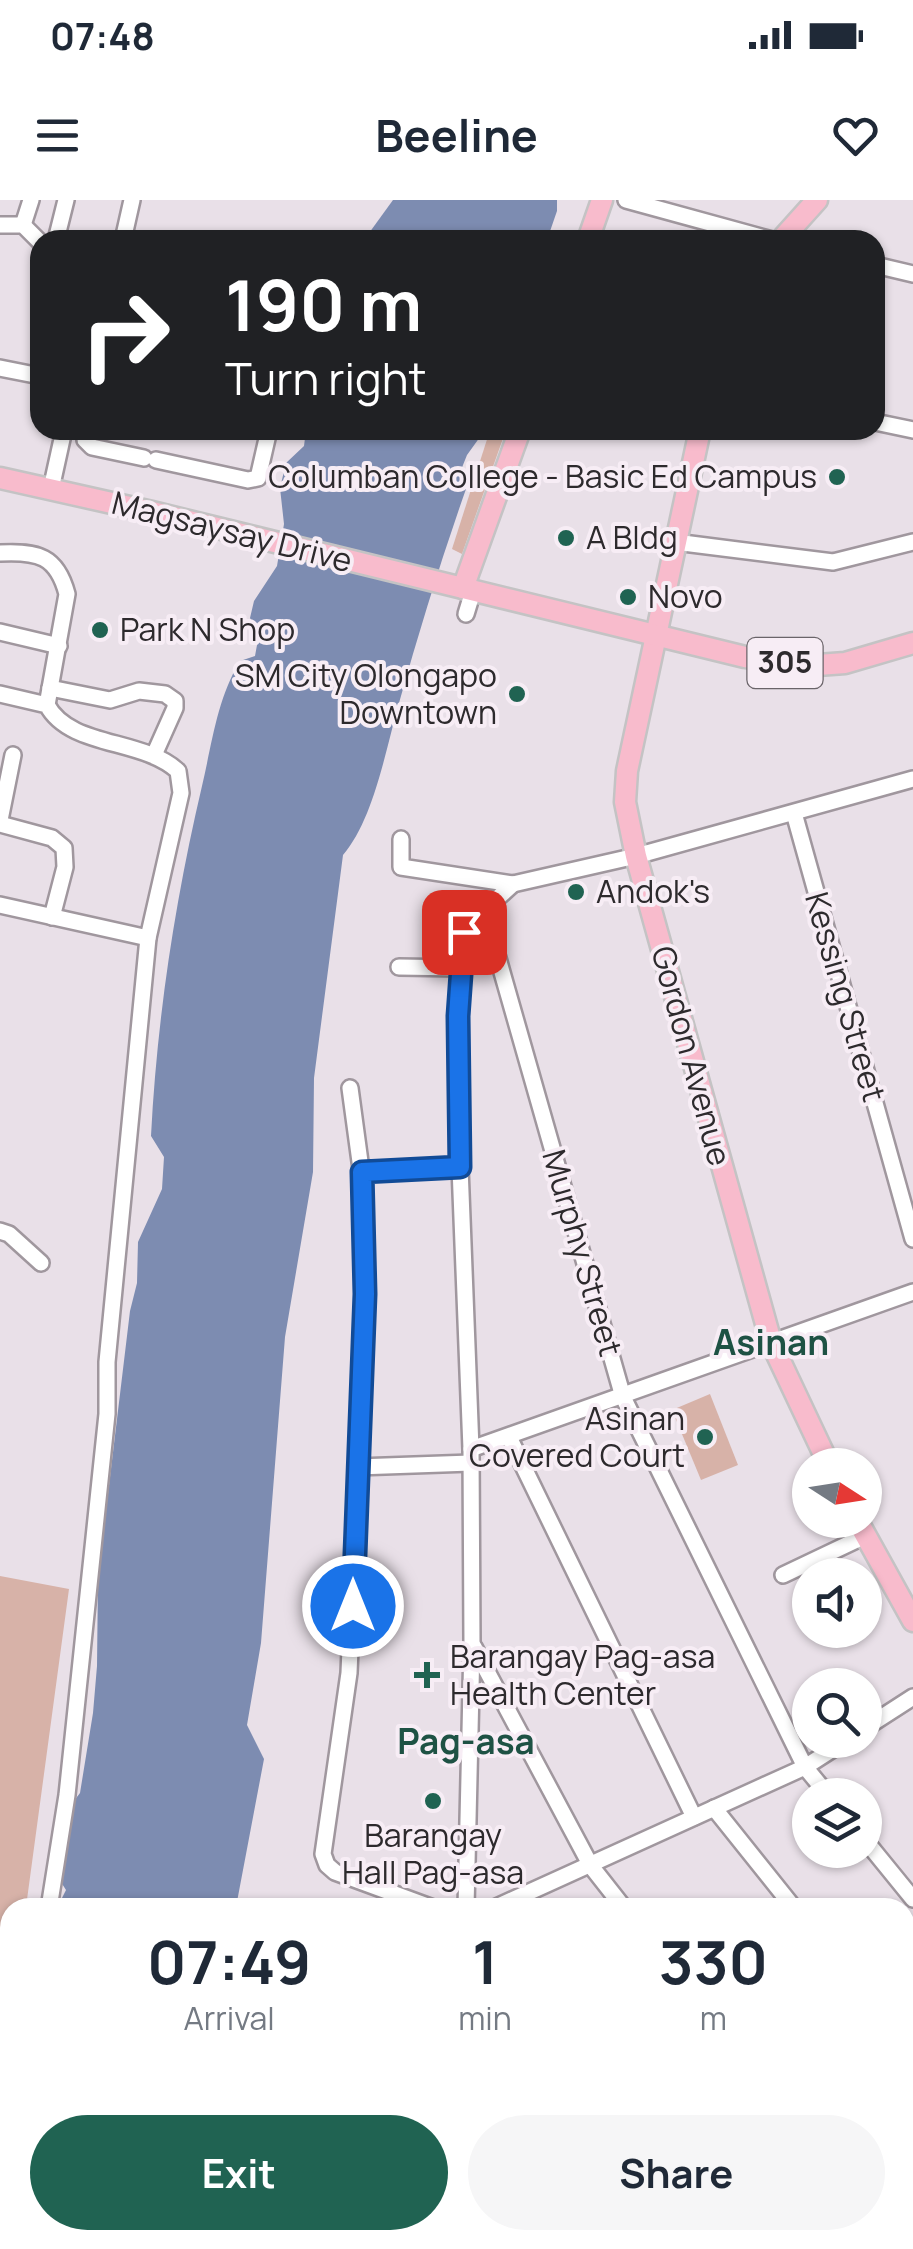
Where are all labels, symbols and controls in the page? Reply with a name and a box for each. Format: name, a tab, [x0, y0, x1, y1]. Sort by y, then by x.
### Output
text: 07:48	[50, 9, 155, 61]
text: Beeline	[375, 104, 538, 166]
icon: menu	[30, 108, 85, 163]
icon: heart	[828, 108, 883, 163]
text: 190 m	[225, 256, 422, 352]
icon: right	[60, 270, 190, 400]
text: Turn right	[225, 347, 426, 409]
place label: Columban College - Basic Ed Campus	[268, 454, 817, 498]
marker: Columban College - Basic Ed Campus	[826, 466, 848, 488]
street label: Magsaysay Drive	[108, 480, 357, 582]
place label: A Bldg	[586, 515, 678, 559]
marker: A Bldg	[555, 527, 577, 549]
place label: Novo	[648, 574, 723, 618]
marker: Novo	[617, 586, 639, 608]
place label: Park N Shop	[120, 607, 295, 651]
marker: Park N Shop	[89, 619, 111, 641]
road number: 305	[748, 638, 822, 688]
place label: SM City Olongapo Downtown	[235, 653, 497, 734]
marker: SM City Olongapo Downtown	[506, 683, 528, 705]
place label: Andok's	[596, 869, 710, 913]
marker: Andok's	[565, 881, 587, 903]
street label: Kessing Street	[795, 887, 897, 1107]
pin	[422, 890, 507, 975]
icon: arrive	[437, 905, 492, 960]
street label: Gordon Avenue	[642, 941, 742, 1170]
street label: Murphy Street	[533, 1144, 633, 1361]
district label: Asinan	[713, 1318, 829, 1366]
place label: Asinan Covered Court	[469, 1396, 685, 1477]
marker: Asinan Covered Court	[694, 1426, 716, 1448]
north arrow	[792, 1448, 882, 1538]
map controls	[792, 1448, 882, 1868]
position arrow	[301, 1554, 405, 1658]
button: sound	[792, 1558, 882, 1648]
place label: Barangay Pag-asa Health Center	[450, 1634, 715, 1715]
marker: Barangay Pag-asa Health Center	[414, 1662, 440, 1688]
button: search	[792, 1668, 882, 1758]
district label: Pag-asa	[397, 1717, 535, 1765]
button: layers	[792, 1778, 882, 1868]
marker: Barangay Hall Pag-asa	[422, 1790, 444, 1812]
place label: Barangay Hall Pag-asa	[342, 1813, 524, 1894]
text: 07:49	[147, 1920, 311, 2002]
text: 1	[472, 1920, 498, 2002]
text: 330	[659, 1920, 768, 2002]
text: Arrival	[183, 1996, 275, 2040]
text: min	[458, 1996, 512, 2040]
text: m	[700, 1996, 727, 2040]
button: Exit	[30, 2115, 448, 2230]
button: Share	[468, 2115, 885, 2230]

